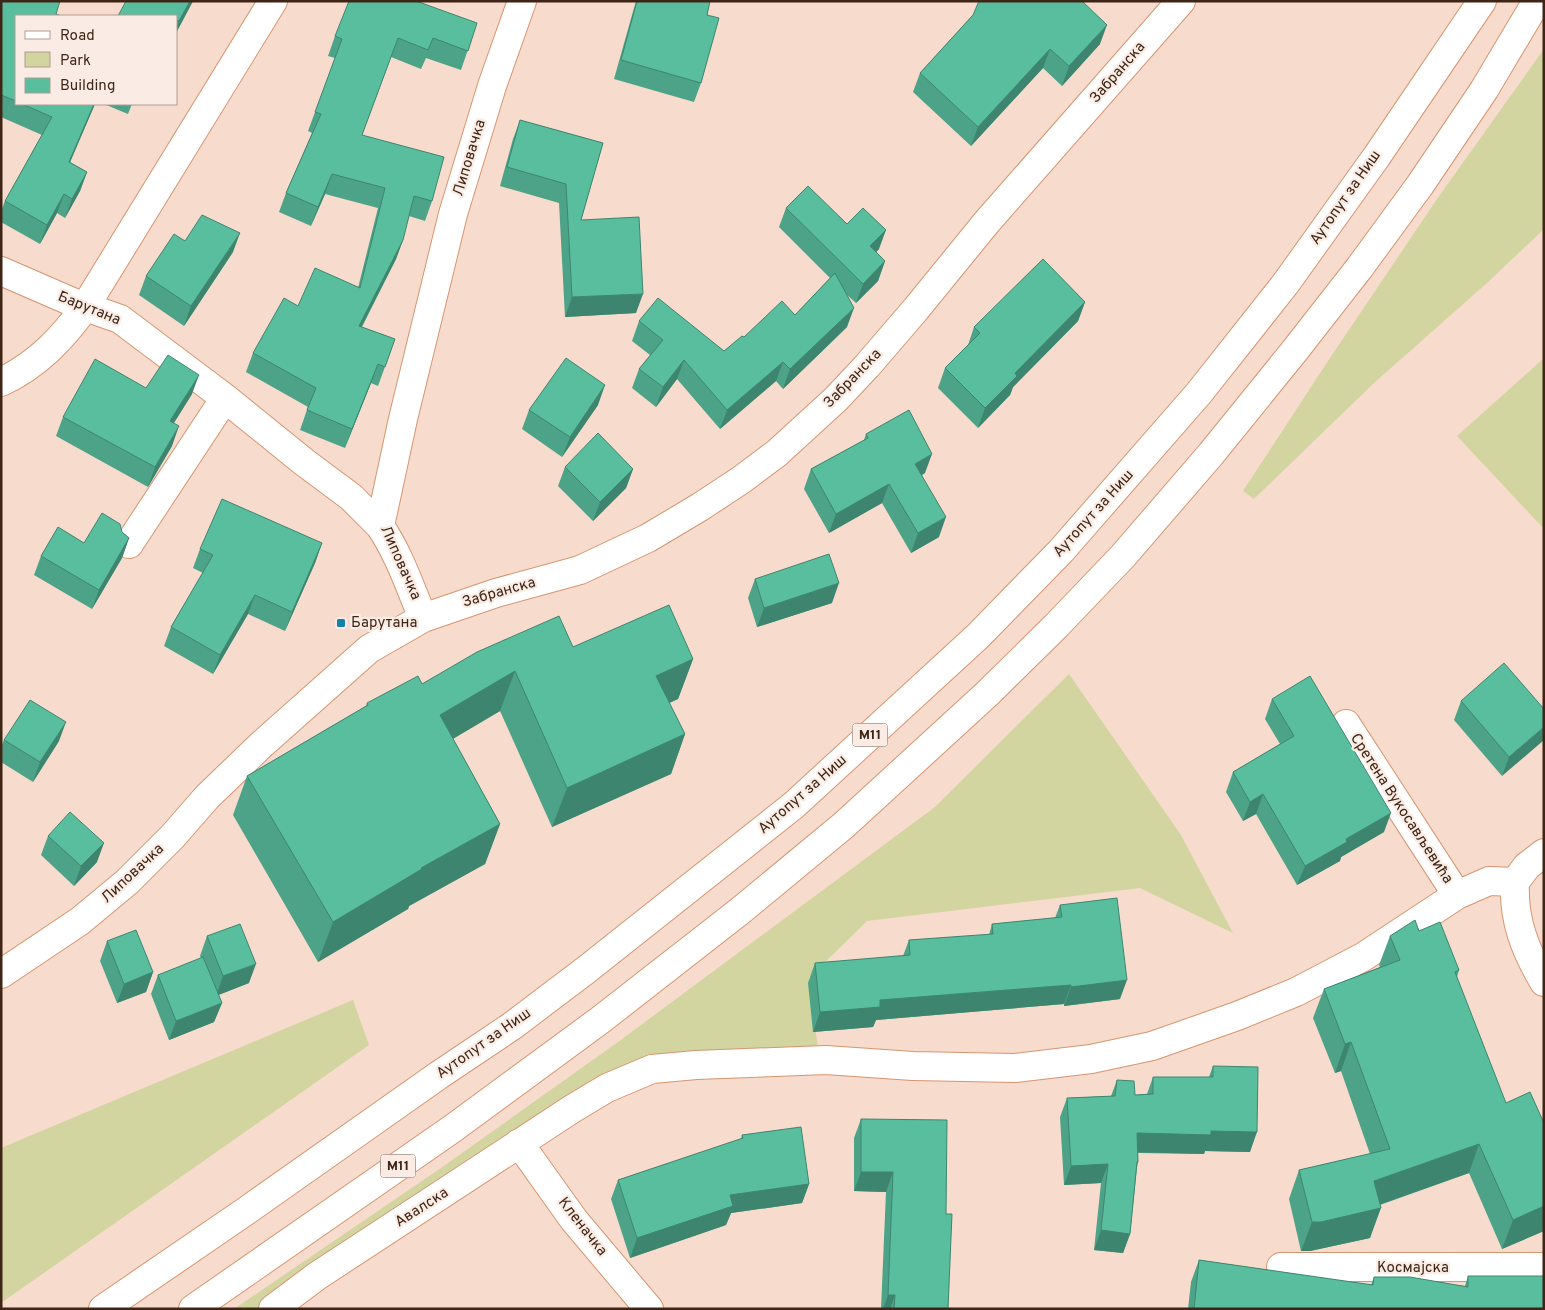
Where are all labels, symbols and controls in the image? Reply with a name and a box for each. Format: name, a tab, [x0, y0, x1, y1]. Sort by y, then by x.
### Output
legend	[15, 15, 178, 105]
text: Road	[60, 27, 95, 46]
street label: Забранска	[1086, 38, 1150, 108]
text: Park	[60, 52, 91, 71]
text: Building	[60, 77, 115, 96]
street label: Липовачка	[449, 117, 491, 199]
street label: Аутопут за Ниш	[1306, 147, 1386, 249]
street label: Барутана	[55, 288, 123, 330]
street label: Забранска	[820, 345, 886, 413]
street label: Аутопут за Ниш	[1050, 466, 1138, 562]
street label: Липовачка	[375, 523, 425, 603]
street label: Забранска	[460, 573, 538, 613]
place label: Барутана	[351, 614, 417, 633]
marker: Барутана	[335, 617, 347, 629]
road number: M11	[852, 724, 888, 746]
street label: Сретена Вукосављевића	[1345, 730, 1457, 888]
street label: Аутопут за Ниш	[755, 751, 851, 839]
street label: Липовачка	[98, 840, 168, 908]
street label: Аутопут за Ниш	[433, 1004, 535, 1084]
road number: M11	[380, 1154, 416, 1178]
street label: Авалска	[392, 1184, 452, 1232]
street label: Кленачка	[553, 1194, 611, 1260]
street label: Космајска	[1377, 1259, 1449, 1278]

